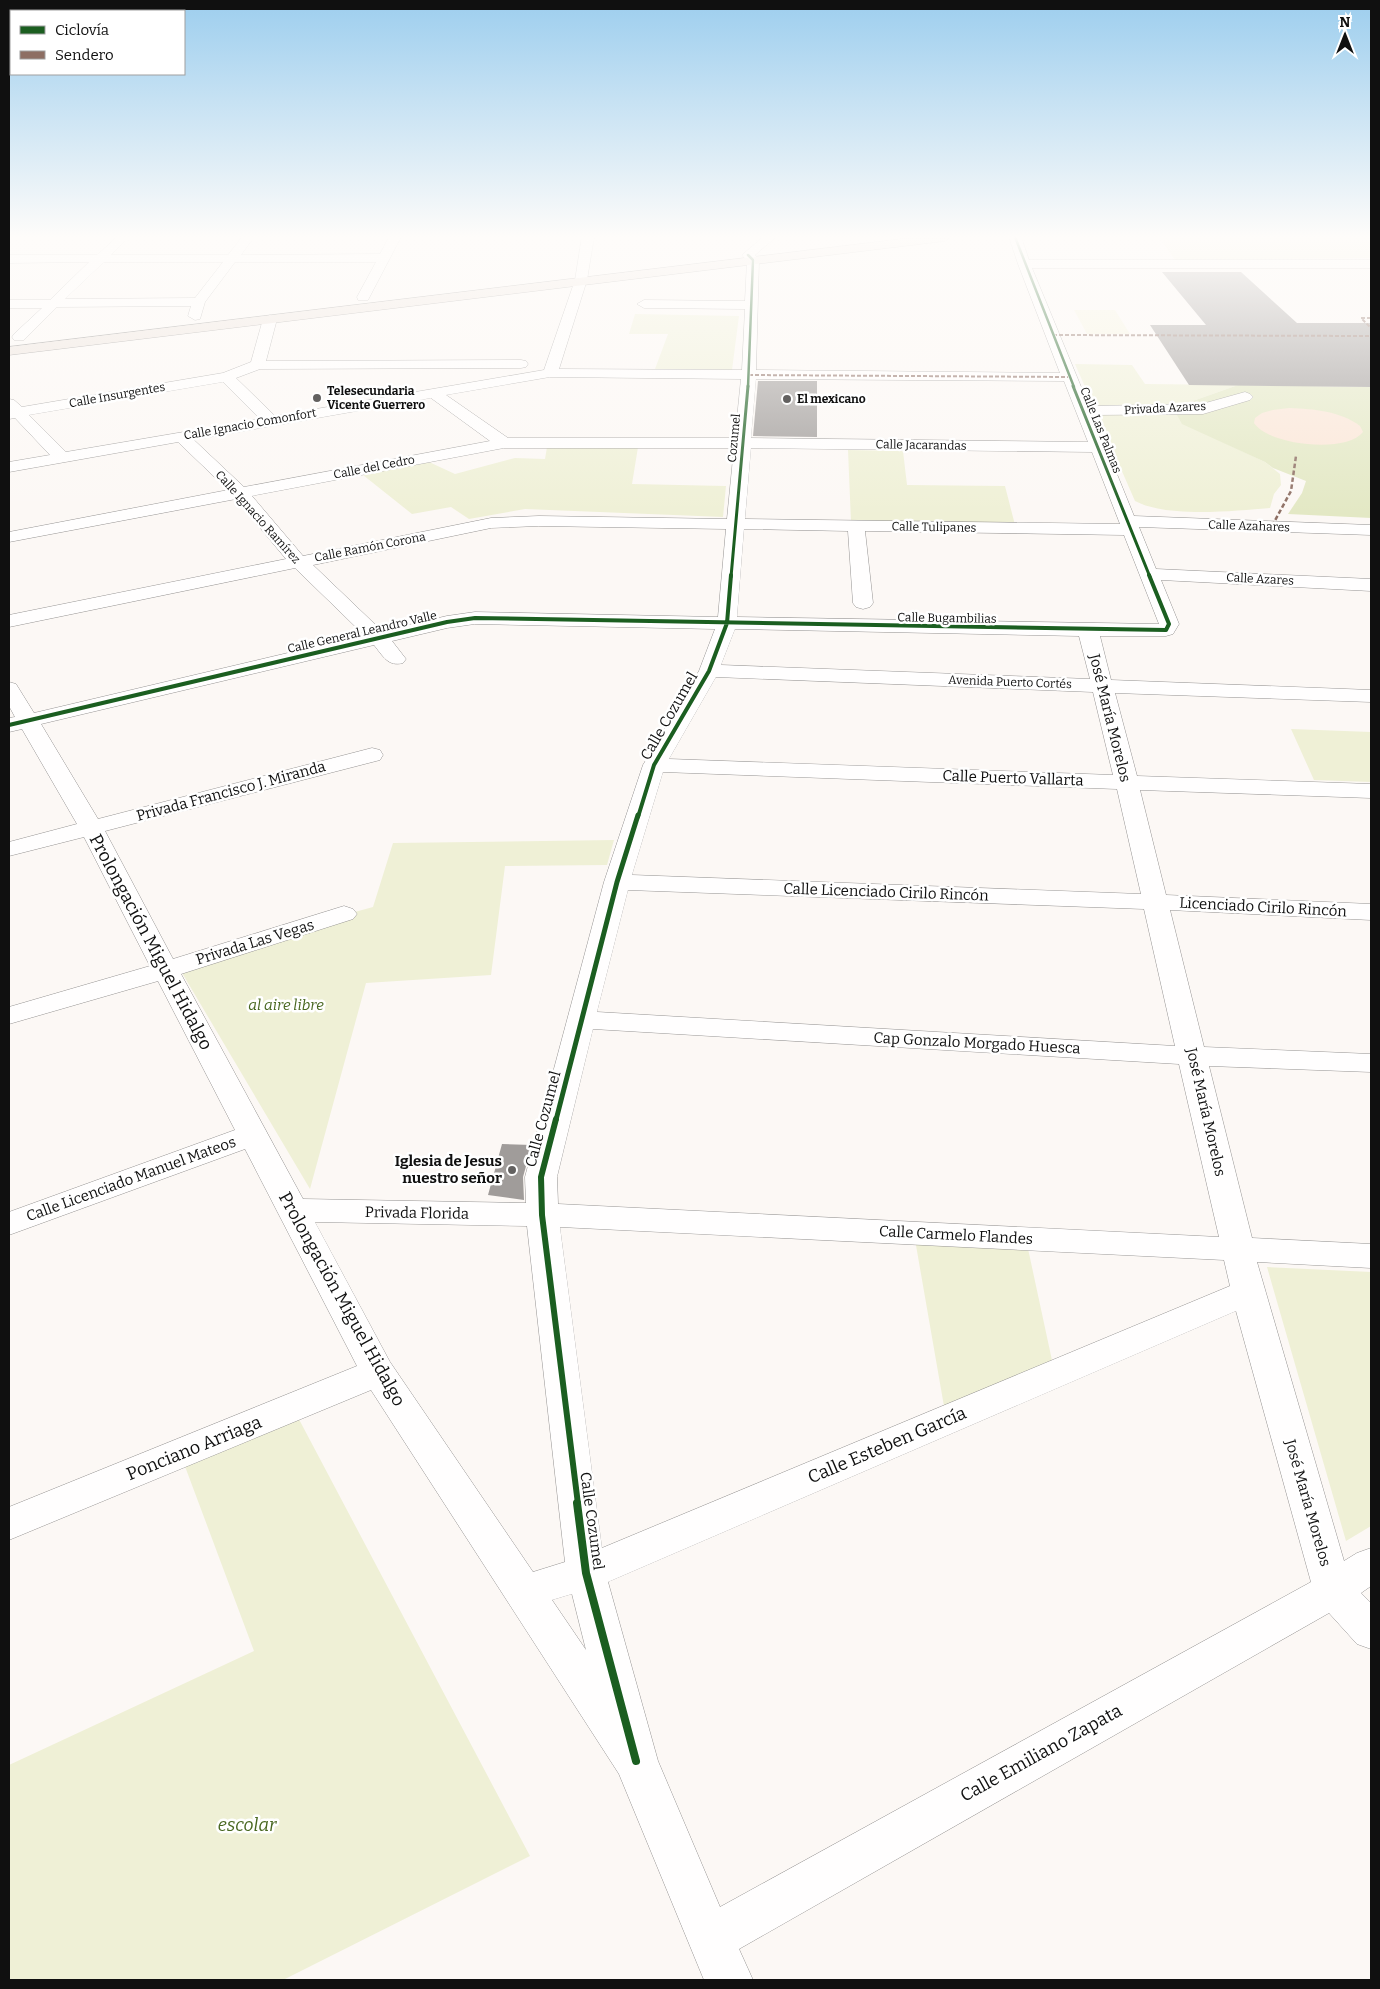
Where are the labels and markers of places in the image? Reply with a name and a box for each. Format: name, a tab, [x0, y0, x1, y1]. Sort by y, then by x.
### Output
place label: Telesecundaria Vicente Guerrero	[327, 384, 425, 412]
marker: Telesecundaria Vicente Guerrero	[311, 392, 323, 404]
place label: El mexicano	[797, 392, 866, 406]
marker: El mexicano	[781, 393, 793, 405]
place label: Iglesia de Jesus nuestro señor	[395, 1152, 502, 1187]
marker: Iglesia de Jesus nuestro señor	[506, 1164, 518, 1176]

